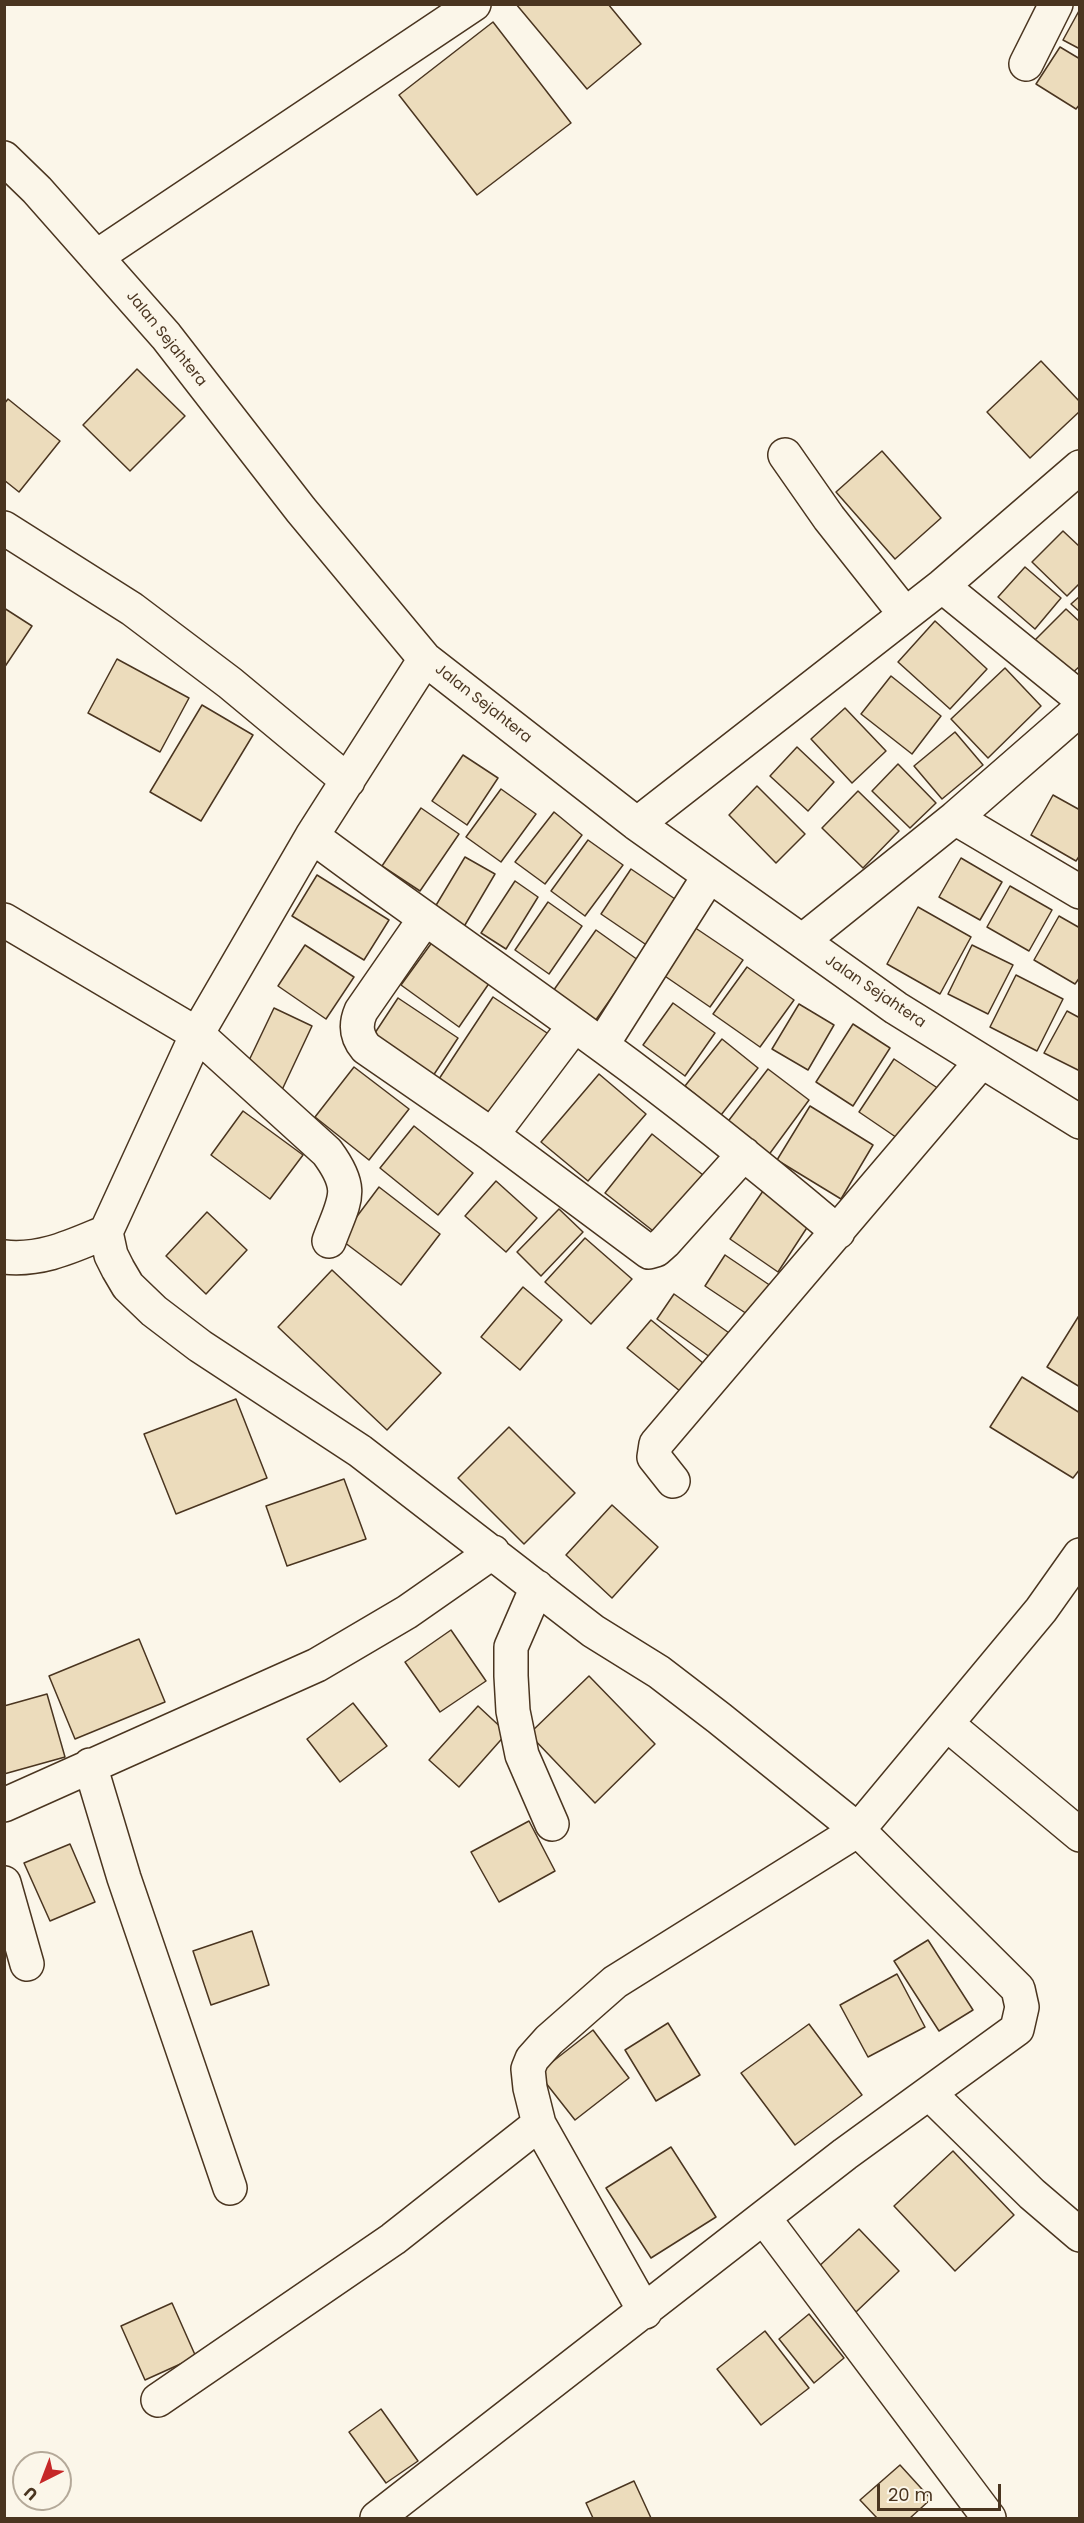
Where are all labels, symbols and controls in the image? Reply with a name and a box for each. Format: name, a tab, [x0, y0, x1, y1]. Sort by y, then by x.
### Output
street label: Jalan Sejahtera	[122, 288, 210, 390]
street label: Jalan Sejahtera	[431, 661, 535, 747]
street label: Jalan Sejahtera	[821, 952, 929, 1032]
north arrow	[12, 2451, 72, 2511]
scale bar	[880, 2472, 1004, 2510]
text: U	[19, 2481, 43, 2506]
text: 20 m	[888, 2482, 933, 2507]

